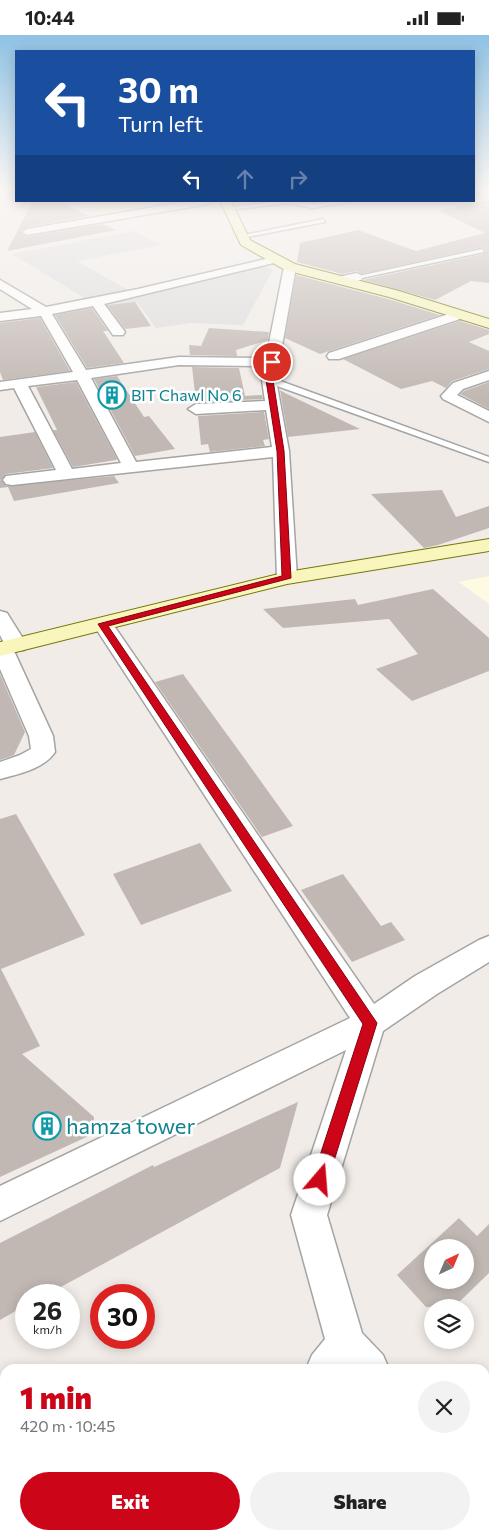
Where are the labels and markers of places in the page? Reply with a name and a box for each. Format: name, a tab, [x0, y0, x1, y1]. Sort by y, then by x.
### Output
pin	[251, 341, 293, 383]
building icon: BIT Chawl No 6	[97, 380, 127, 410]
place label: BIT Chawl No 6	[131, 385, 242, 404]
building icon: hamza tower	[32, 1111, 62, 1141]
place label: hamza tower	[66, 1112, 195, 1139]

